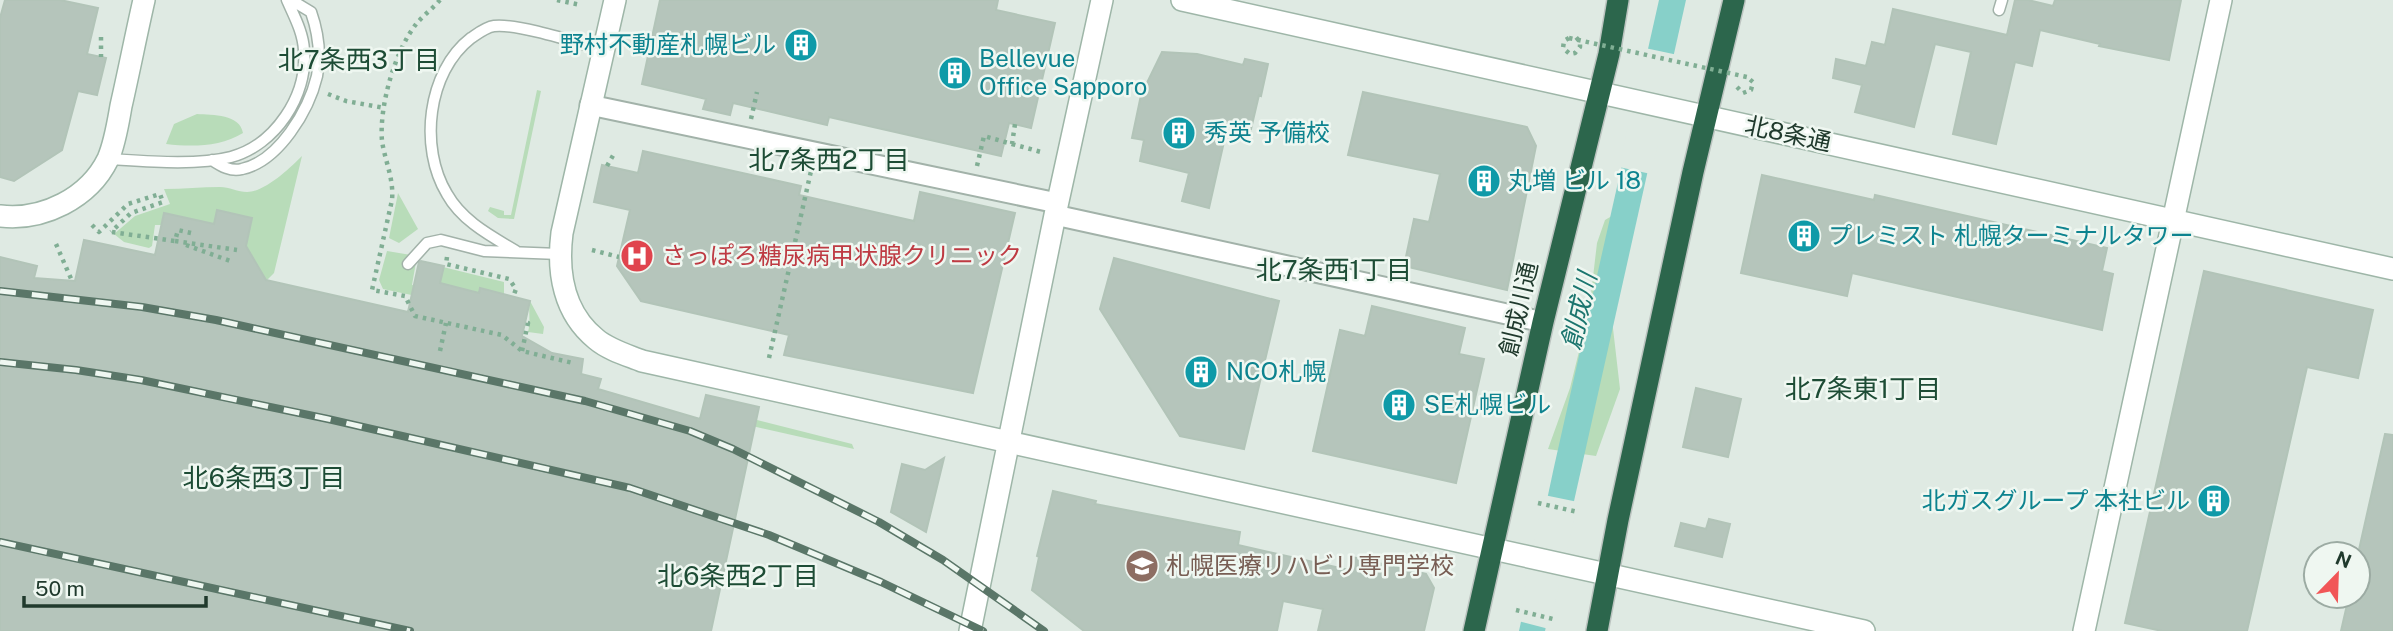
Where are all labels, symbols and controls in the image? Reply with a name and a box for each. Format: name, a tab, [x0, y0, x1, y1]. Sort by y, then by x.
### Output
building icon: 野村不動産札幌ビル	[782, 26, 820, 64]
place label: 野村不動産札幌ビル	[560, 30, 776, 58]
district label: 北7条西3丁目	[278, 44, 440, 75]
place label: Bellevue Office Sapporo	[979, 44, 1147, 100]
building icon: Bellevue Office Sapporo	[936, 54, 974, 92]
street label: 北8条通	[1742, 110, 1834, 156]
building icon: 秀英 予備校	[1160, 114, 1198, 152]
place label: 秀英 予備校	[1204, 118, 1330, 146]
district label: 北7条西2丁目	[748, 144, 910, 175]
building icon: 丸増 ビル 18	[1465, 162, 1503, 200]
place label: 丸増 ビル 18	[1508, 166, 1641, 194]
building icon: プレミスト 札幌ターミナルタワー	[1785, 217, 1823, 255]
place label: プレミスト 札幌ターミナルタワー	[1828, 221, 2194, 249]
hospital icon: さっぽろ糖尿病甲状腺クリニック	[618, 237, 656, 275]
place label: さっぽろ糖尿病甲状腺クリニック	[662, 241, 1022, 269]
district label: 北7条西1丁目	[1256, 254, 1412, 285]
street label: 創成川通	[1494, 259, 1542, 359]
water label: 創成川	[1555, 266, 1603, 352]
building icon: NCO札幌	[1182, 353, 1220, 391]
place label: NCO札幌	[1226, 357, 1326, 385]
district label: 北7条東1丁目	[1785, 373, 1941, 404]
building icon: SE札幌ビル	[1380, 386, 1418, 424]
place label: SE札幌ビル	[1424, 390, 1551, 418]
district label: 北6条西3丁目	[183, 462, 345, 493]
building icon: 北ガスグループ 本社ビル	[2195, 482, 2233, 520]
place label: 北ガスグループ 本社ビル	[1922, 486, 2190, 514]
north arrow	[2302, 540, 2372, 610]
text: N	[2333, 546, 2355, 572]
school or university icon: 札幌医療リハビリ専門学校	[1123, 547, 1161, 585]
place label: 札幌医療リハビリ専門学校	[1166, 551, 1454, 579]
district label: 北6条西2丁目	[657, 560, 819, 591]
scale bar	[24, 564, 206, 608]
text: 50 m	[35, 576, 85, 601]

